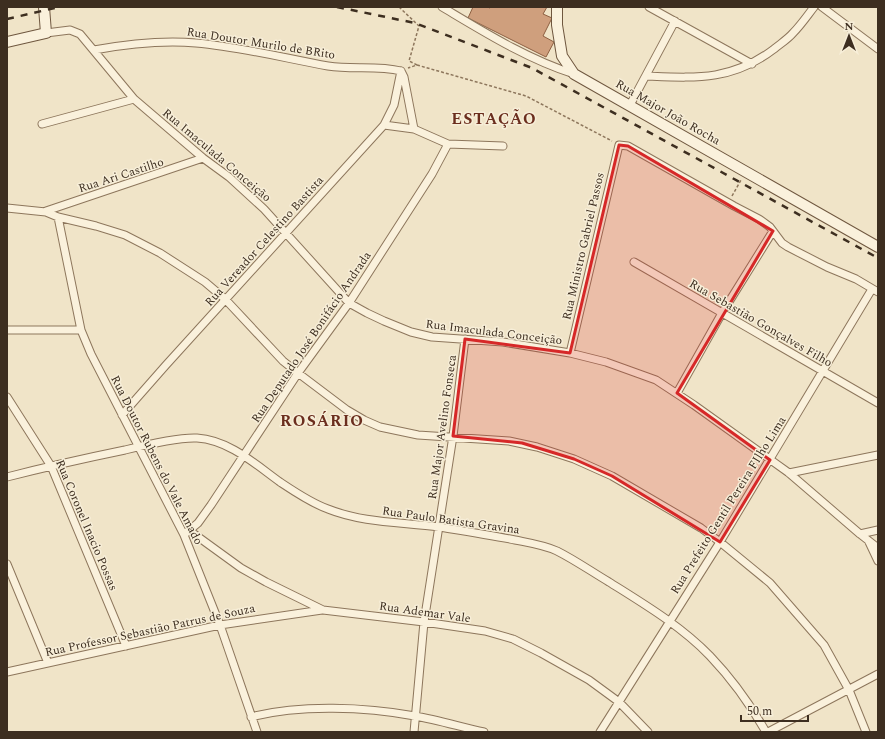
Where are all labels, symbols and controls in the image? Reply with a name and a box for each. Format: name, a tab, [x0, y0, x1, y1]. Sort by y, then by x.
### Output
north arrow	[829, 16, 869, 56]
text: N	[845, 18, 854, 35]
street label: Rua Doutor Murilo de BRito	[185, 22, 337, 65]
street label: Rua Major João Rocha	[612, 75, 724, 150]
street label: Rua Imaculada Conceição	[158, 104, 275, 207]
district label: ESTAÇÃO	[451, 107, 537, 131]
street label: Rua Ari Castilho	[76, 153, 166, 198]
street label: Rua Ministro Gabriel Passos	[557, 170, 610, 322]
street label: Rua Vereador Celestino Bastista	[200, 172, 329, 311]
street label: Rua Deputado José Bonifácio Andrada	[247, 247, 376, 427]
street label: Rua Sebastião Gonçalves Filho	[686, 275, 836, 372]
street label: Rua Imaculada Conceição	[425, 315, 563, 350]
street label: Rua Major Avelino Fonseca	[423, 353, 462, 501]
street label: Rua Doutor Rubens do Vale Amado	[105, 372, 208, 548]
district label: ROSÁRIO	[280, 409, 364, 433]
street label: Rua Prefeito Gentil Pereira FIlho Lima	[666, 413, 791, 598]
street label: Rua Coronel Inacio Possas	[50, 457, 123, 594]
street label: Rua Paulo Batista Gravina	[381, 501, 521, 540]
street label: Rua Ademar Vale	[378, 597, 472, 628]
street label: Rua Professor Sebastião Patrus de Souza	[43, 599, 257, 662]
scale bar	[741, 697, 808, 723]
text: 50 m	[747, 702, 772, 721]

